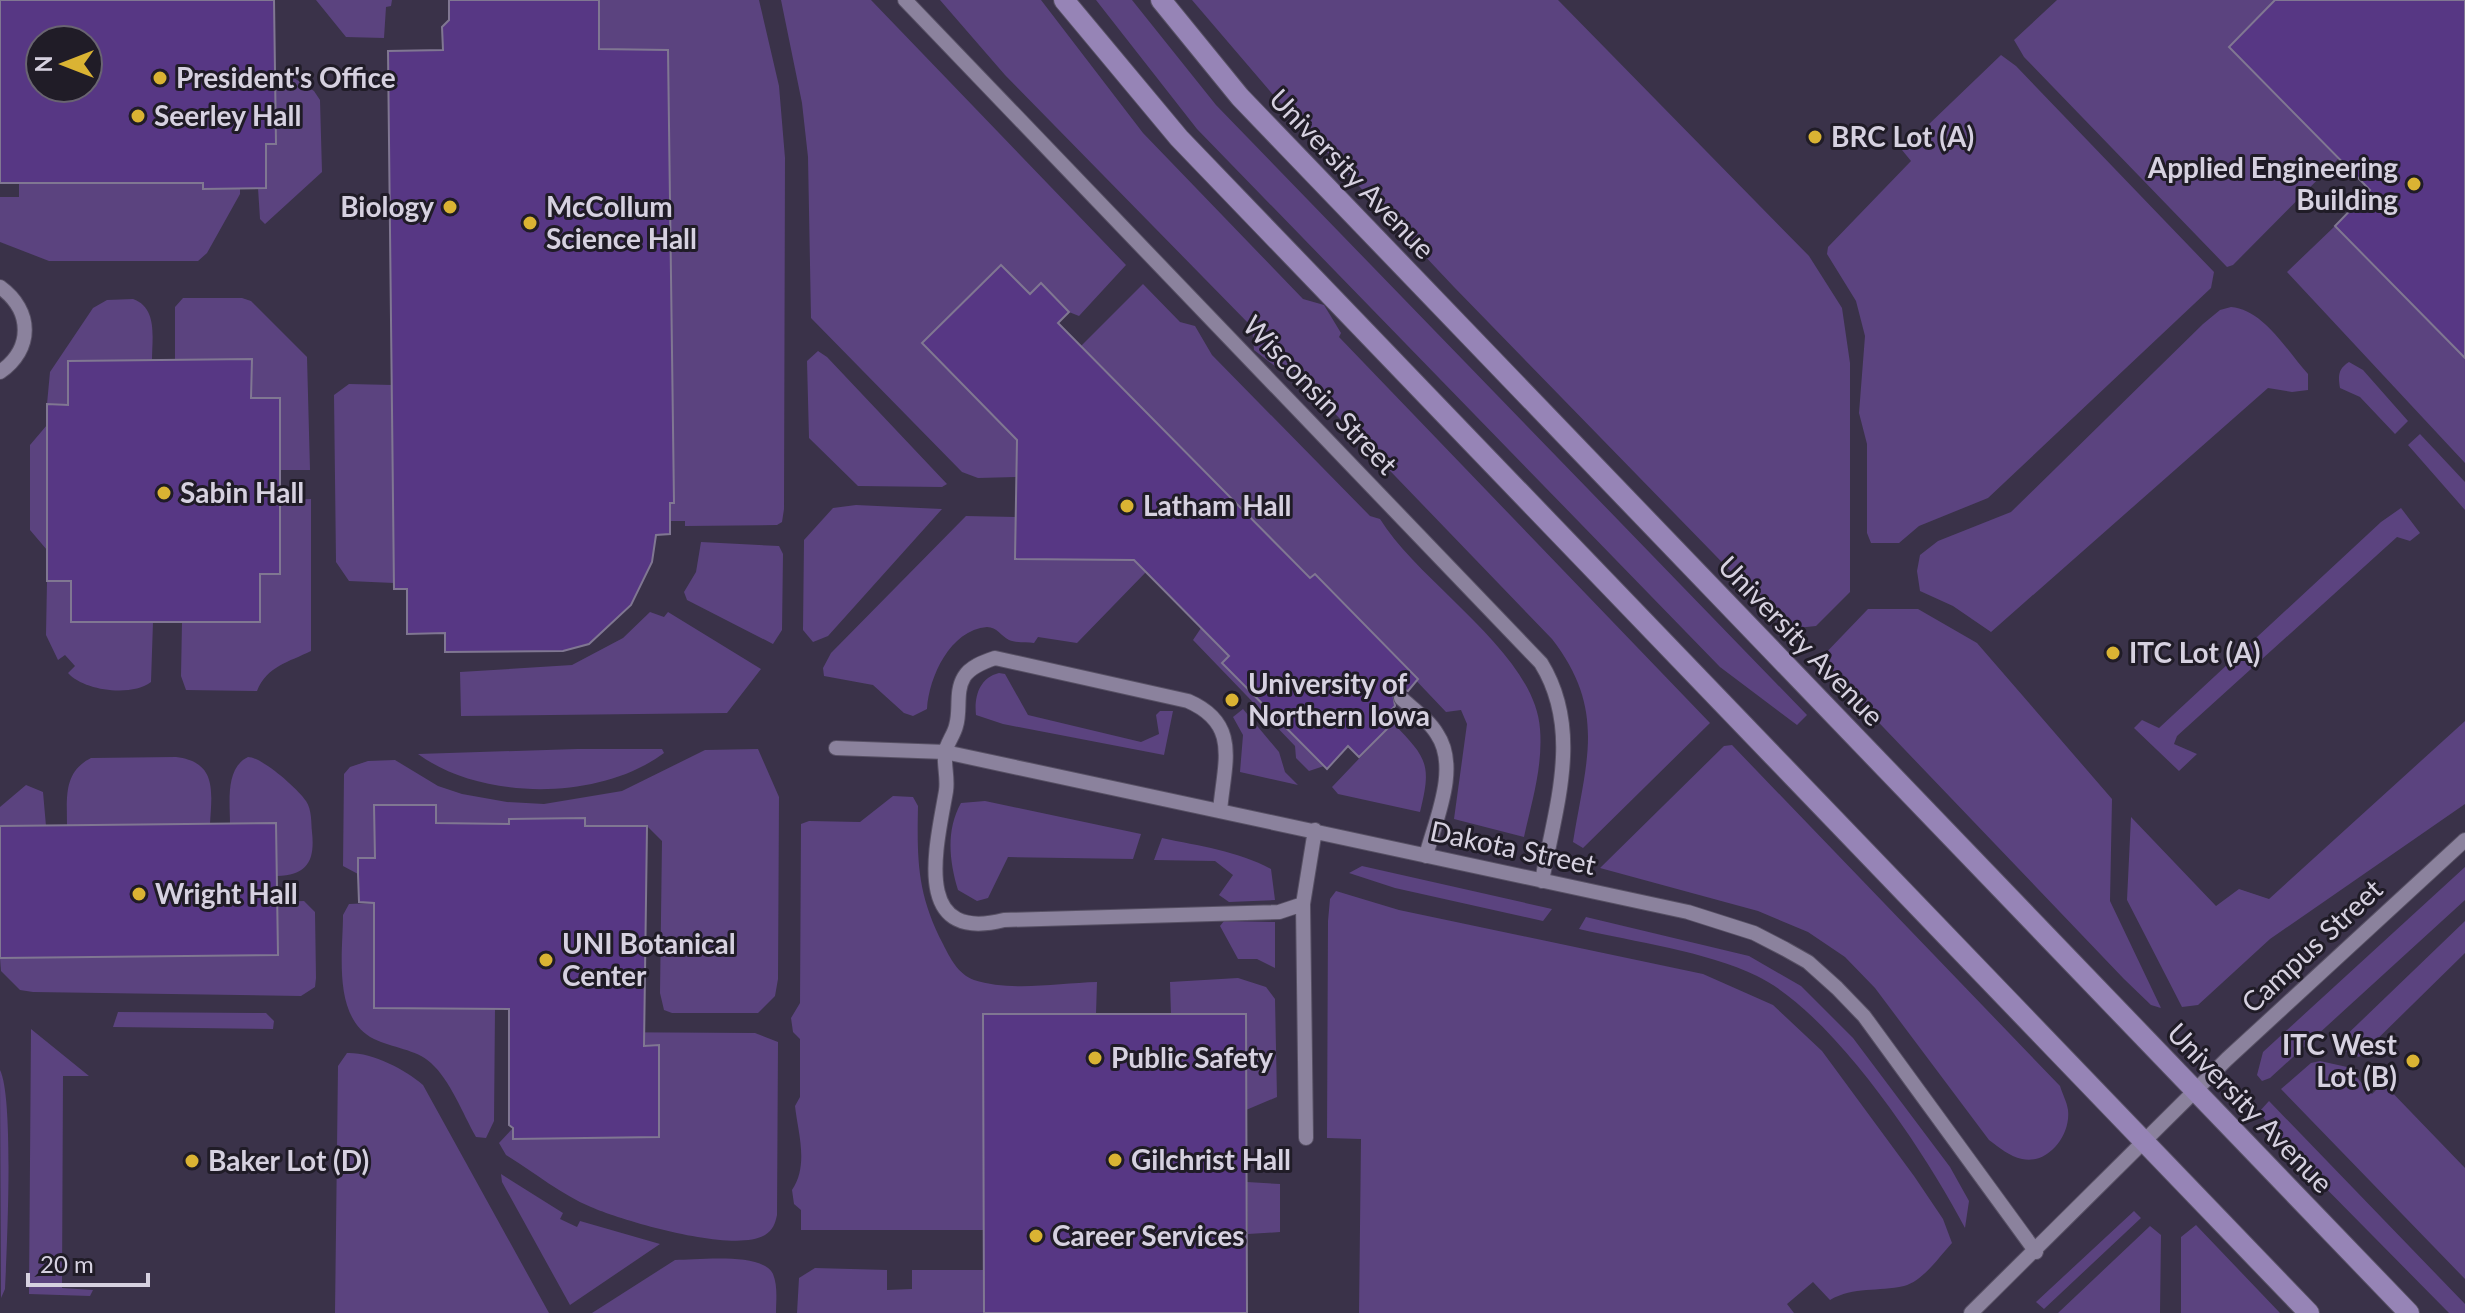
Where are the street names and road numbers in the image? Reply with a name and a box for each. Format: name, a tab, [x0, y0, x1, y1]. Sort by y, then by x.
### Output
street label: University Avenue	[1263, 81, 1442, 265]
street label: Wisconsin Street	[1236, 308, 1405, 481]
street label: University Avenue	[1712, 548, 1891, 732]
street label: Dakota Street	[1427, 813, 1599, 881]
street label: Campus Street	[2234, 871, 2389, 1019]
street label: University Avenue	[2161, 1015, 2340, 1199]

